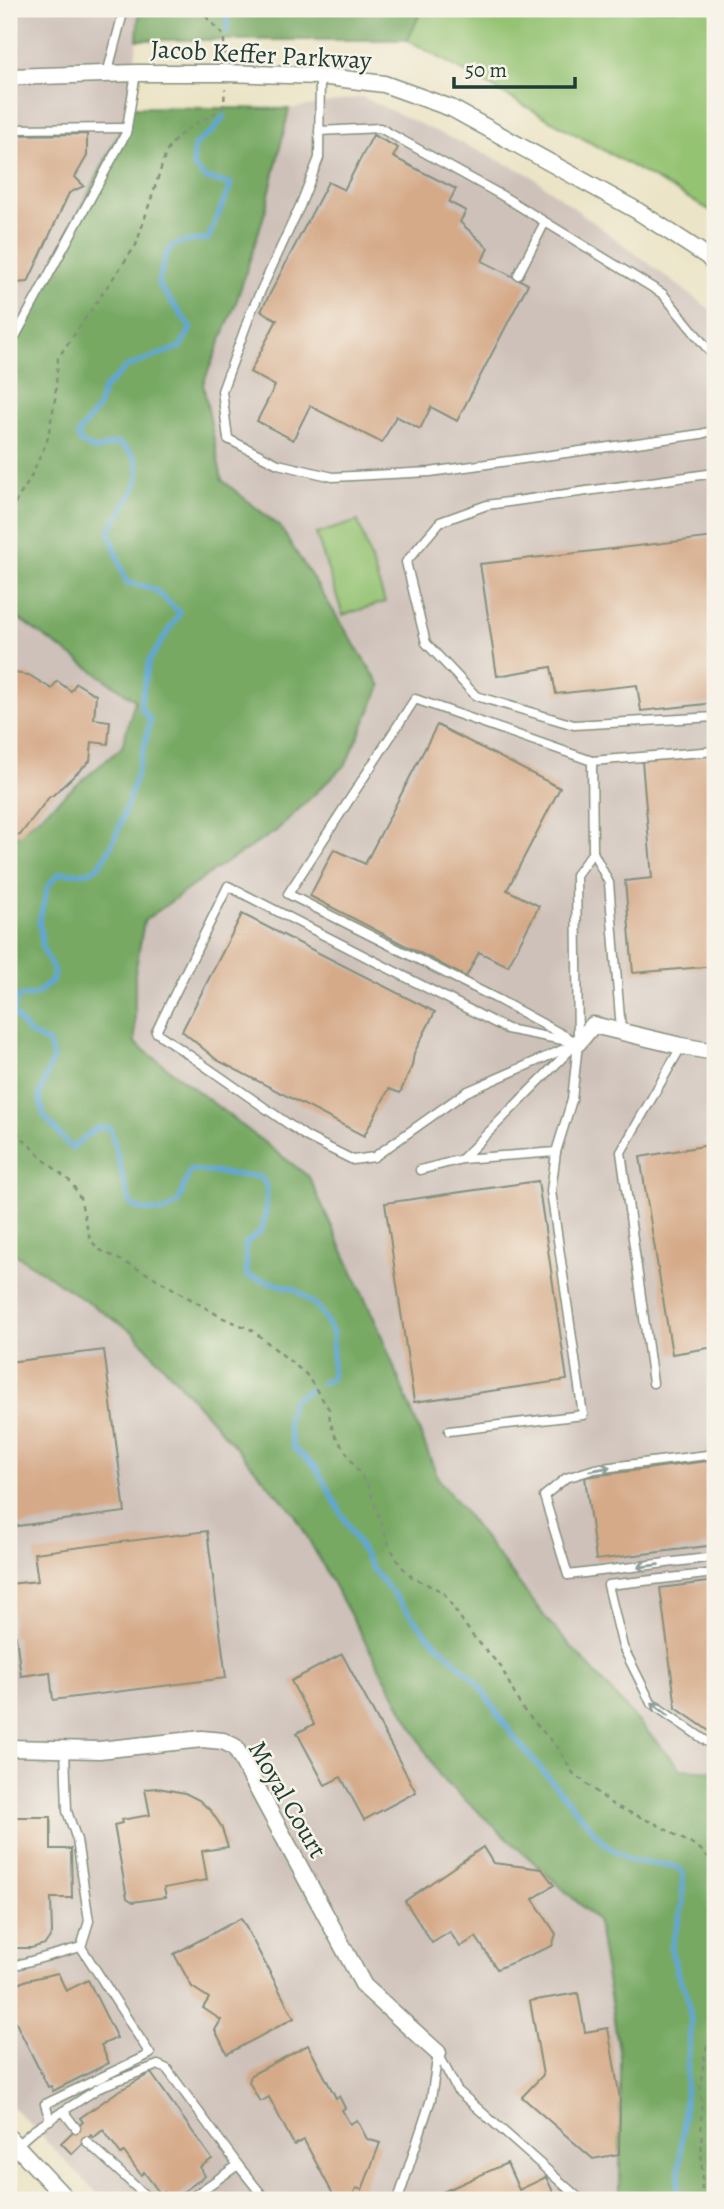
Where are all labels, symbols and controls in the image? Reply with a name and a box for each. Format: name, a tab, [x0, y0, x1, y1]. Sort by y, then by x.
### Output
street label: Jacob Keffer Parkway	[149, 31, 373, 78]
scale bar	[454, 46, 575, 90]
text: 50 m	[465, 56, 507, 84]
one-way arrow	[588, 1462, 611, 1476]
one-way arrow	[637, 1559, 659, 1572]
one-way arrow	[651, 1701, 669, 1716]
street label: Moyal Court	[240, 1734, 335, 1865]

